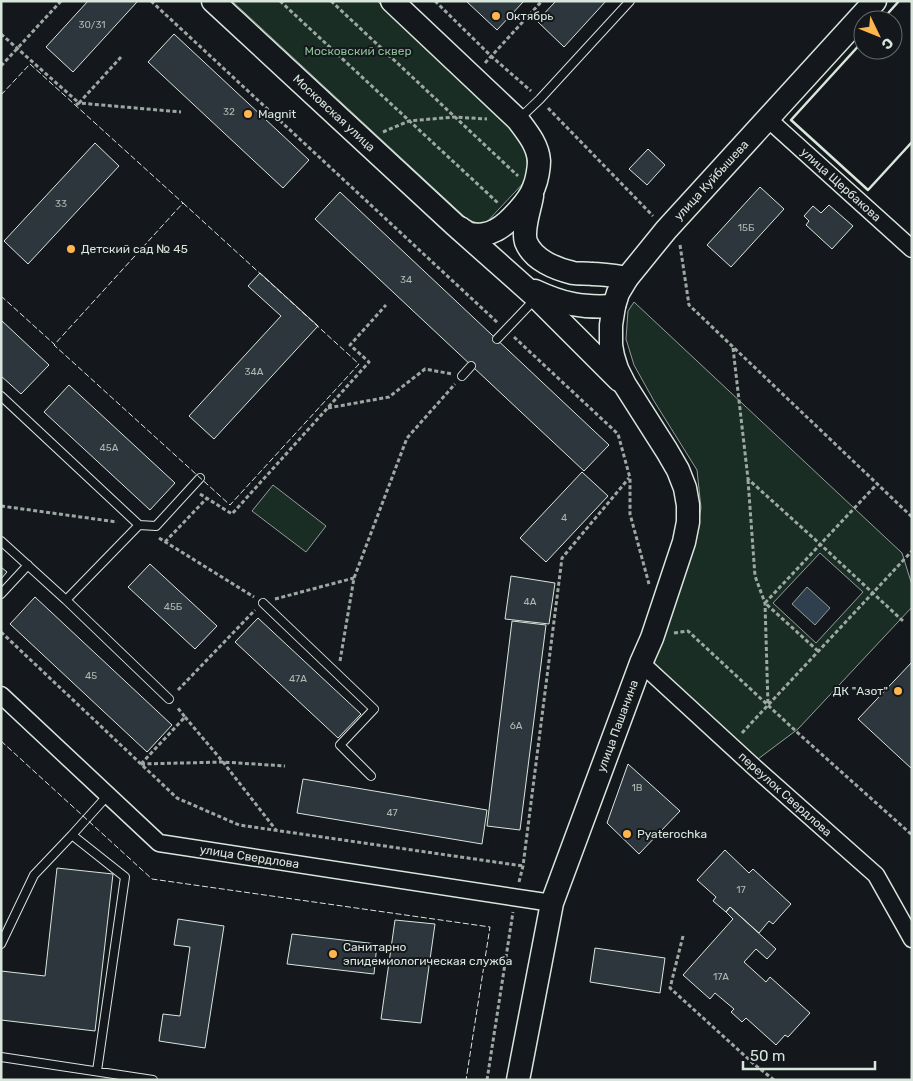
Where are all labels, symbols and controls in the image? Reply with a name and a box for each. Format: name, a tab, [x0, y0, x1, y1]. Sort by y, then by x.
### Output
place label: Октябрь	[506, 9, 553, 23]
marker: Октябрь	[490, 10, 502, 22]
north arrow	[853, 10, 903, 60]
house number: 30/31	[78, 19, 106, 31]
text: С	[877, 34, 897, 53]
park label: Московский сквер	[304, 44, 412, 58]
street label: Московская улица	[290, 72, 378, 154]
house number: 32	[223, 106, 235, 118]
place label: Magnit	[258, 107, 296, 121]
marker: Magnit	[242, 108, 254, 120]
street label: улица Куйбышева	[671, 137, 751, 223]
street label: улица Щербакова	[798, 145, 884, 224]
house number: 33	[55, 198, 67, 210]
house number: 15Б	[738, 222, 755, 234]
place label: Детский сад № 45	[81, 242, 188, 256]
marker: Детский сад № 45	[65, 243, 77, 255]
house number: 34	[400, 274, 412, 286]
house number: 34А	[245, 366, 264, 378]
house number: 45А	[100, 442, 119, 454]
house number: 4	[561, 512, 567, 524]
house number: 4А	[524, 596, 537, 608]
house number: 45Б	[164, 601, 183, 613]
house number: 45	[85, 670, 97, 682]
house number: 47А	[289, 673, 307, 685]
street label: улица Пашанина	[594, 678, 641, 774]
place label: ДК "Азот"	[833, 684, 888, 698]
marker: ДК "Азот"	[892, 685, 904, 697]
house number: 6А	[510, 720, 523, 732]
street label: переулок Свердлова	[736, 749, 835, 839]
house number: 1В	[632, 782, 643, 794]
house number: 47	[386, 807, 398, 819]
place label: Pyaterochka	[637, 827, 707, 841]
marker: Pyaterochka	[621, 828, 633, 840]
street label: улица Свердлова	[199, 842, 300, 871]
house number: 17	[736, 884, 746, 896]
place label: Санитарно эпидемиологическая служба	[343, 940, 512, 968]
marker: Санитарно эпидемиологическая служба	[327, 948, 339, 960]
house number: 17А	[713, 971, 729, 983]
scale bar	[743, 1038, 876, 1070]
text: 50 m	[750, 1047, 785, 1065]

